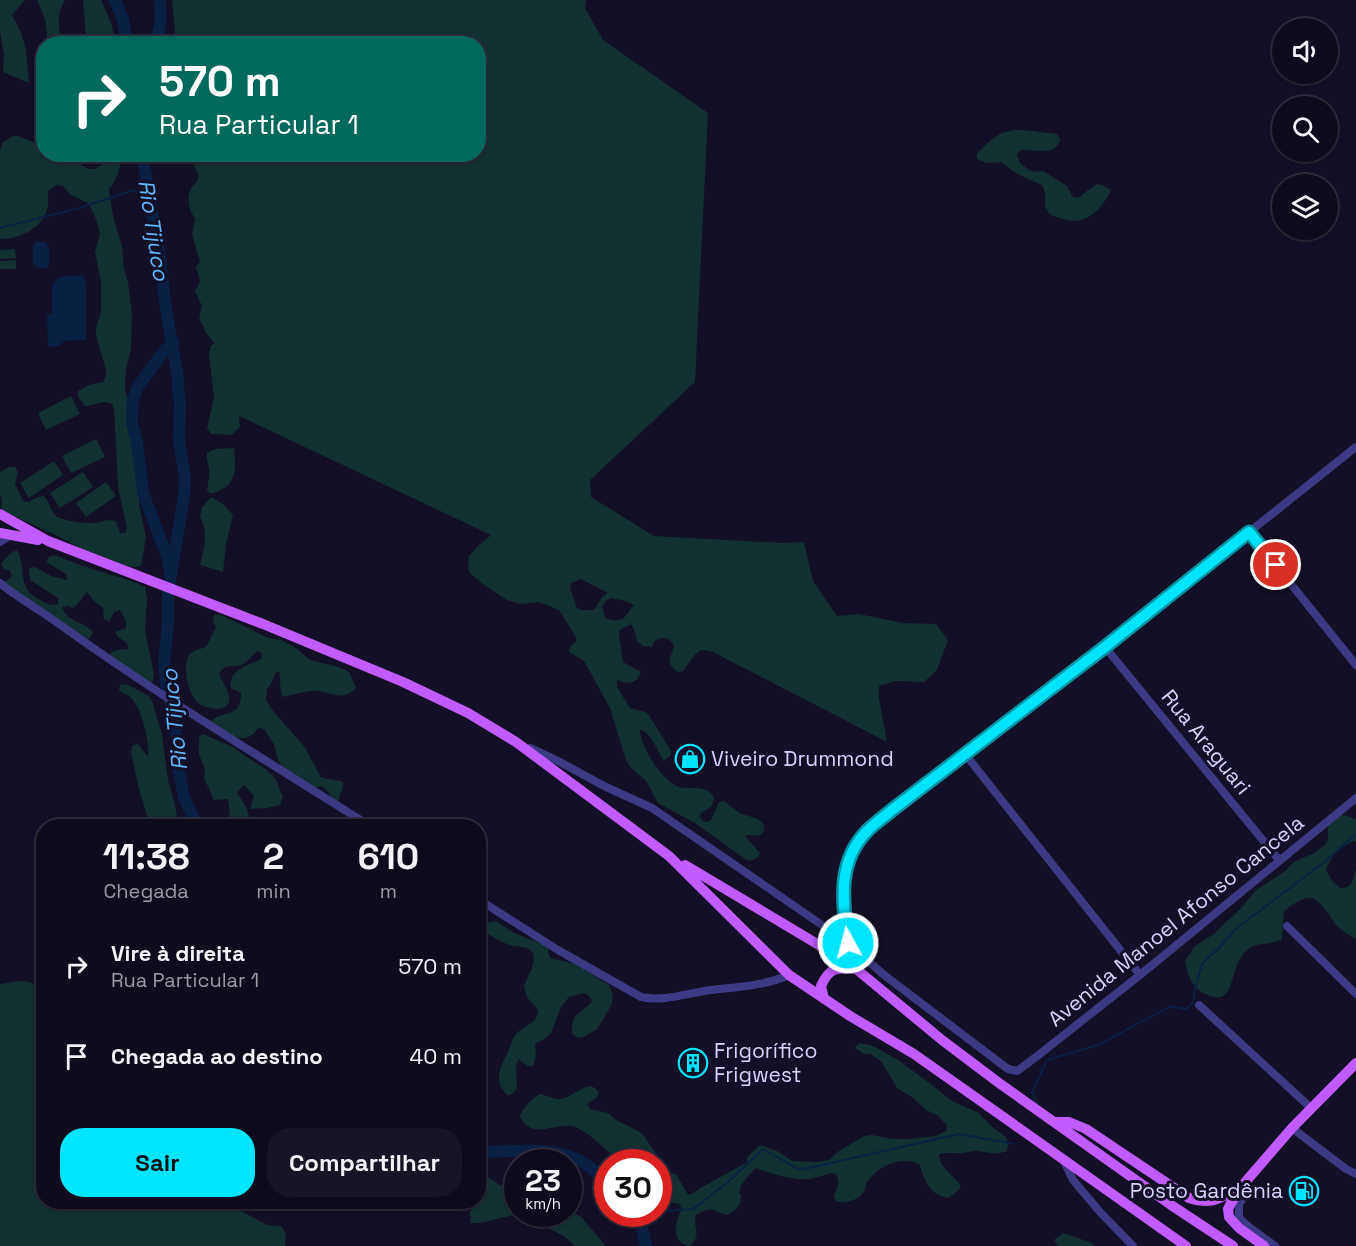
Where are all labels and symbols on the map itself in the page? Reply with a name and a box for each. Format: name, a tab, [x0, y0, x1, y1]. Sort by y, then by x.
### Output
water label: Rio Tijuco	[132, 178, 176, 284]
pin	[1250, 539, 1301, 590]
water label: Rio Tijuco	[155, 667, 193, 772]
street label: Rua Araguari	[1156, 684, 1257, 800]
shop icon: Viveiro Drummond	[674, 743, 706, 775]
place label: Viveiro Drummond	[711, 745, 894, 772]
street label: Avenida Manoel Afonso Cancela	[1042, 809, 1309, 1032]
position arrow	[816, 911, 880, 975]
place label: Frigorífico Frigwest	[714, 1037, 817, 1088]
building icon: Frigorífico Frigwest	[677, 1047, 709, 1079]
speed limit sign: 30	[594, 1149, 672, 1227]
fuel station icon: Posto Gardênia	[1288, 1175, 1320, 1207]
place label: Posto Gardênia	[1130, 1177, 1283, 1204]

